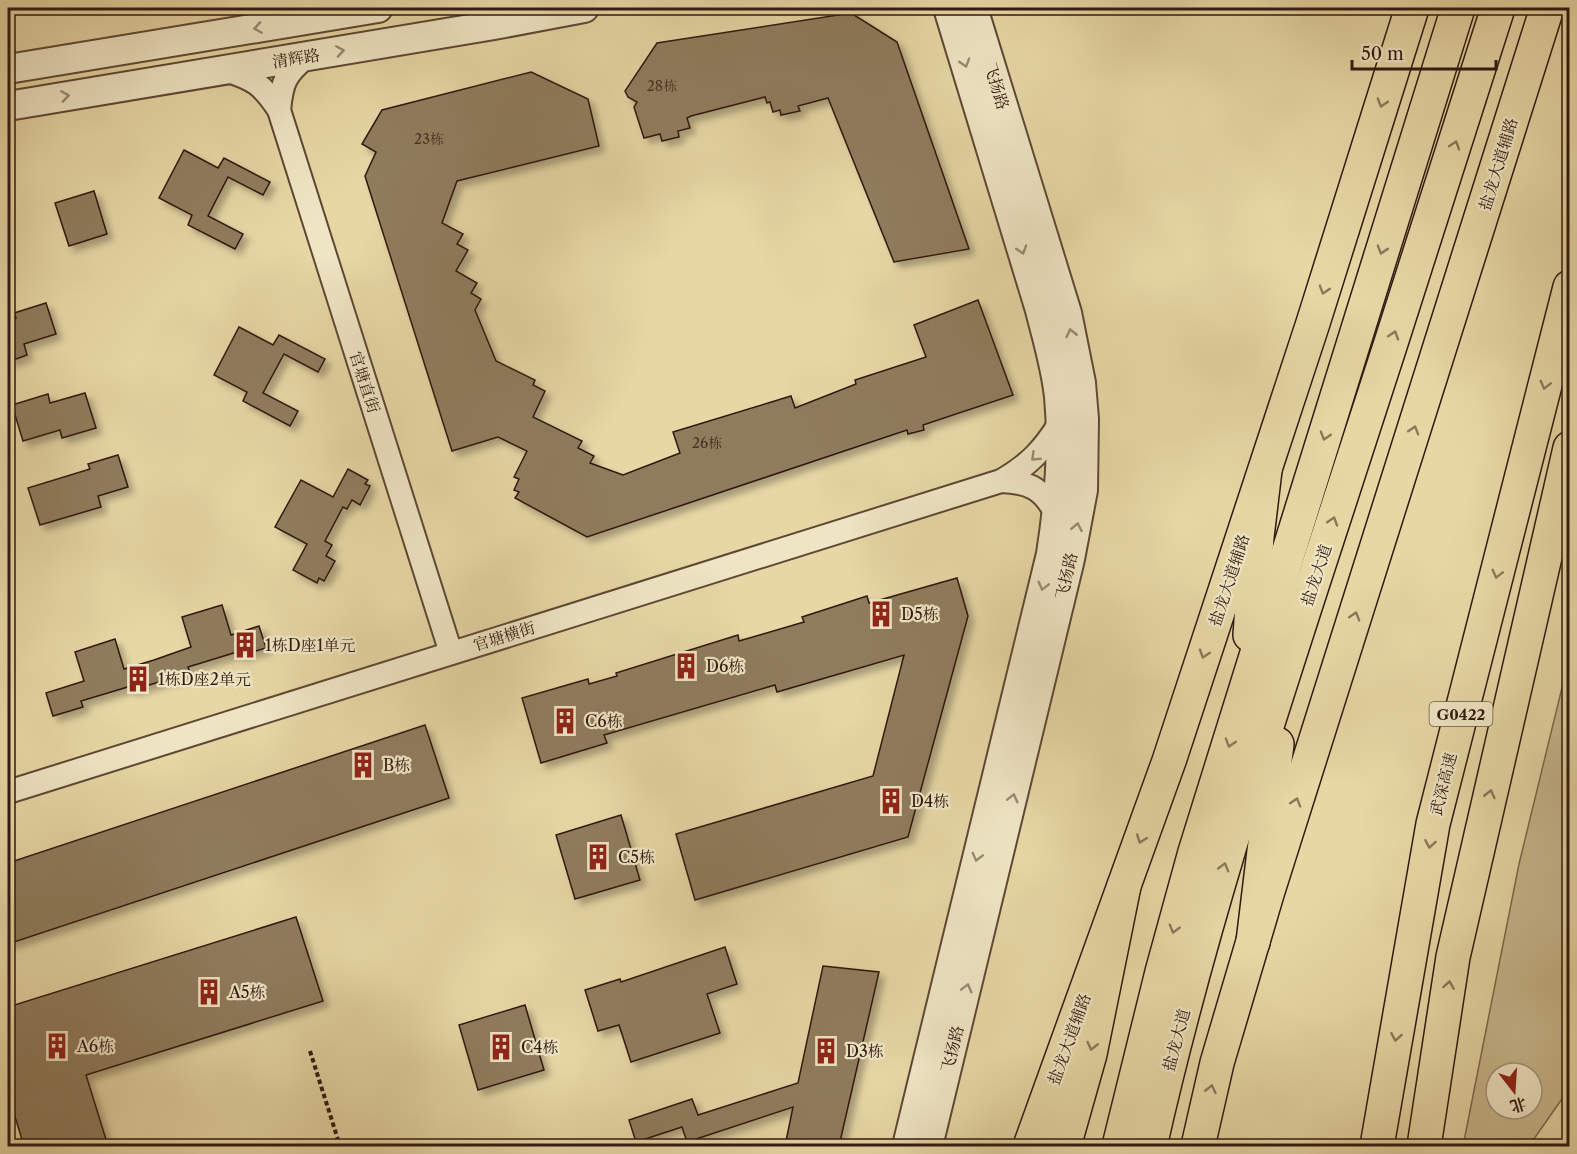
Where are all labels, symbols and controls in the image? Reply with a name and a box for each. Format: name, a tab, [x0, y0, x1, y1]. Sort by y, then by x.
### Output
one-way arrow	[254, 21, 263, 33]
scale bar	[1352, 33, 1496, 71]
text: 50 m	[1361, 43, 1404, 65]
street label: 清辉路	[271, 44, 321, 72]
one-way arrow	[336, 45, 345, 57]
one-way arrow	[958, 58, 970, 68]
street label: 飞扬路	[980, 60, 1014, 112]
house number: 28栋	[647, 77, 677, 95]
one-way arrow	[60, 90, 70, 103]
one-way arrow	[1377, 97, 1389, 108]
street label: 盐龙大道辅路	[1474, 115, 1522, 213]
house number: 23栋	[414, 130, 444, 148]
one-way arrow	[1448, 140, 1460, 151]
one-way arrow	[1015, 244, 1027, 255]
one-way arrow	[1377, 244, 1390, 255]
one-way arrow	[1319, 284, 1331, 295]
one-way arrow	[1065, 328, 1078, 338]
one-way arrow	[1386, 330, 1399, 341]
street label: 官塘直街	[346, 348, 384, 416]
one-way arrow	[1539, 379, 1552, 389]
one-way arrow	[1407, 425, 1419, 436]
one-way arrow	[1320, 430, 1332, 441]
house number: 26栋	[692, 434, 722, 452]
one-way arrow	[1032, 449, 1043, 460]
one-way arrow	[1326, 516, 1338, 527]
one-way arrow	[1070, 522, 1083, 532]
street label: 盐龙大道辅路	[1205, 531, 1253, 629]
street label: 盐龙大道	[1297, 541, 1335, 609]
street label: 飞扬路	[1051, 550, 1081, 602]
one-way arrow	[1491, 568, 1504, 578]
one-way arrow	[1038, 580, 1051, 590]
building icon: D5栋	[866, 599, 896, 629]
place label: D5栋	[901, 604, 939, 624]
one-way arrow	[1348, 611, 1360, 622]
street label: 官塘横街	[470, 617, 538, 655]
building icon: 1栋D座1单元	[230, 630, 260, 660]
place label: 1栋D座1单元	[265, 635, 355, 655]
one-way arrow	[1199, 649, 1212, 659]
building icon: D6栋	[671, 651, 701, 681]
place label: D6栋	[706, 656, 744, 676]
building icon: 1栋D座2单元	[123, 664, 153, 694]
place label: 1栋D座2单元	[158, 669, 251, 689]
road number: G0422	[1430, 702, 1492, 726]
building icon: C6栋	[550, 706, 580, 736]
place label: C6栋	[585, 711, 623, 731]
one-way arrow	[1225, 737, 1237, 748]
building icon: B栋	[348, 750, 378, 780]
street label: 武深高速	[1426, 751, 1460, 817]
place label: B栋	[383, 755, 410, 775]
building icon: D4栋	[876, 786, 906, 816]
one-way arrow	[1483, 790, 1496, 800]
place label: D4栋	[911, 791, 949, 811]
one-way arrow	[1005, 793, 1018, 803]
one-way arrow	[1289, 797, 1302, 808]
one-way arrow	[1135, 833, 1148, 844]
one-way arrow	[1424, 840, 1436, 849]
building icon: C5栋	[583, 842, 613, 872]
place label: C5栋	[618, 847, 655, 867]
one-way arrow	[972, 852, 985, 862]
one-way arrow	[1216, 862, 1229, 872]
one-way arrow	[1169, 923, 1181, 934]
building icon: A5栋	[194, 977, 224, 1007]
one-way arrow	[1442, 980, 1455, 990]
place label: A5栋	[228, 982, 266, 1002]
one-way arrow	[959, 983, 972, 993]
street label: 盐龙大道辅路	[1043, 990, 1095, 1088]
street label: 盐龙大道	[1158, 1006, 1194, 1074]
street label: 飞扬路	[936, 1023, 968, 1075]
building icon: A6栋	[42, 1031, 72, 1061]
building icon: C4栋	[486, 1032, 516, 1062]
one-way arrow	[1391, 1032, 1403, 1041]
place label: A6栋	[76, 1036, 114, 1056]
building icon: D3栋	[811, 1036, 841, 1066]
place label: C4栋	[521, 1037, 559, 1057]
place label: D3栋	[846, 1041, 884, 1061]
one-way arrow	[1086, 1041, 1099, 1051]
north arrow	[1484, 1061, 1544, 1121]
one-way arrow	[1203, 1085, 1216, 1095]
text: 北	[1508, 1093, 1529, 1117]

